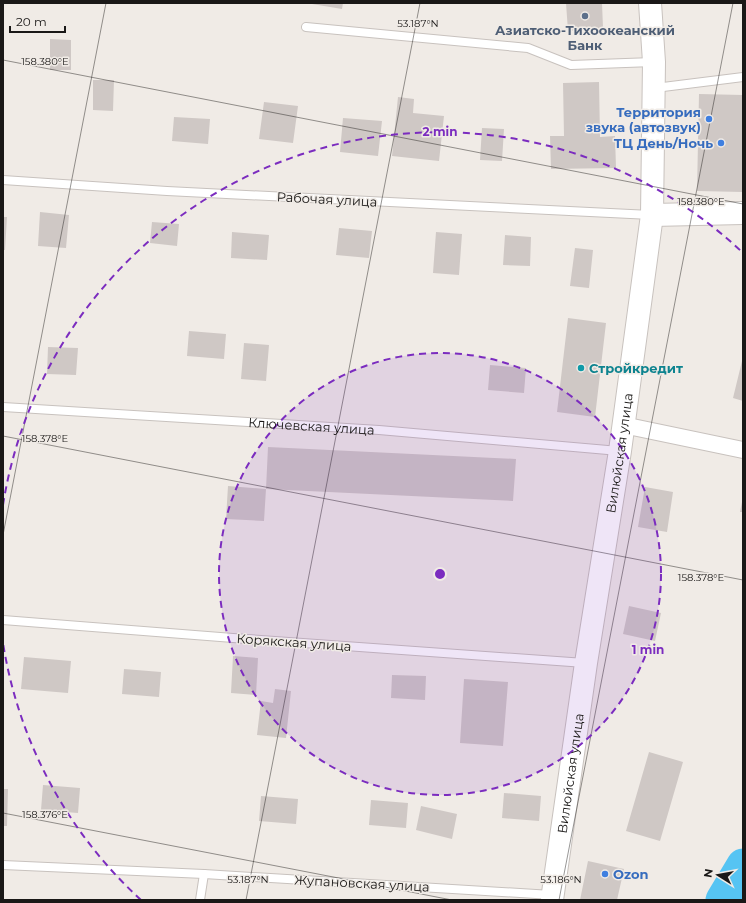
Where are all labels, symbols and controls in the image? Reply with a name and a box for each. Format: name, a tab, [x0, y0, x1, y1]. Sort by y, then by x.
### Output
scale bar	[10, 8, 65, 34]
marker: Азиатско-Тихоокеанский Банк	[580, 11, 590, 21]
text: 20 m	[16, 14, 47, 29]
text: 53.187°N	[397, 17, 439, 30]
place label: Азиатско-Тихоокеанский Банк	[495, 22, 675, 53]
text: 158.380°E	[21, 55, 69, 68]
place label: Территория звука (автозвук)	[586, 104, 701, 135]
marker: Территория звука (автозвук)	[704, 114, 714, 124]
text: 2 min	[423, 124, 457, 139]
place label: ТЦ День/Ночь	[614, 135, 713, 151]
marker: ТЦ День/Ночь	[716, 138, 726, 148]
street label: Рабочая улица	[276, 188, 378, 210]
text: 158.380°E	[677, 195, 725, 208]
place label: Стройкредит	[589, 360, 683, 376]
marker: Стройкредит	[576, 363, 586, 373]
street label: Вилюйская улица	[602, 392, 636, 514]
street label: Ключевская улица	[248, 414, 375, 438]
text: 158.378°E	[22, 432, 69, 445]
centre of rings	[433, 567, 447, 581]
text: 158.378°E	[678, 571, 725, 584]
street label: Корякская улица	[236, 630, 352, 654]
text: 1 min	[632, 642, 664, 657]
street label: Вилюйская улица	[554, 712, 587, 835]
text: 158.376°E	[22, 808, 68, 821]
north arrow	[698, 855, 738, 895]
place label: Ozon	[613, 866, 648, 882]
text: N	[700, 867, 716, 879]
marker: Ozon	[600, 869, 610, 879]
street label: Жупановская улица	[294, 871, 430, 895]
text: 53.187°N	[227, 873, 269, 886]
text: 53.186°N	[540, 873, 582, 886]

